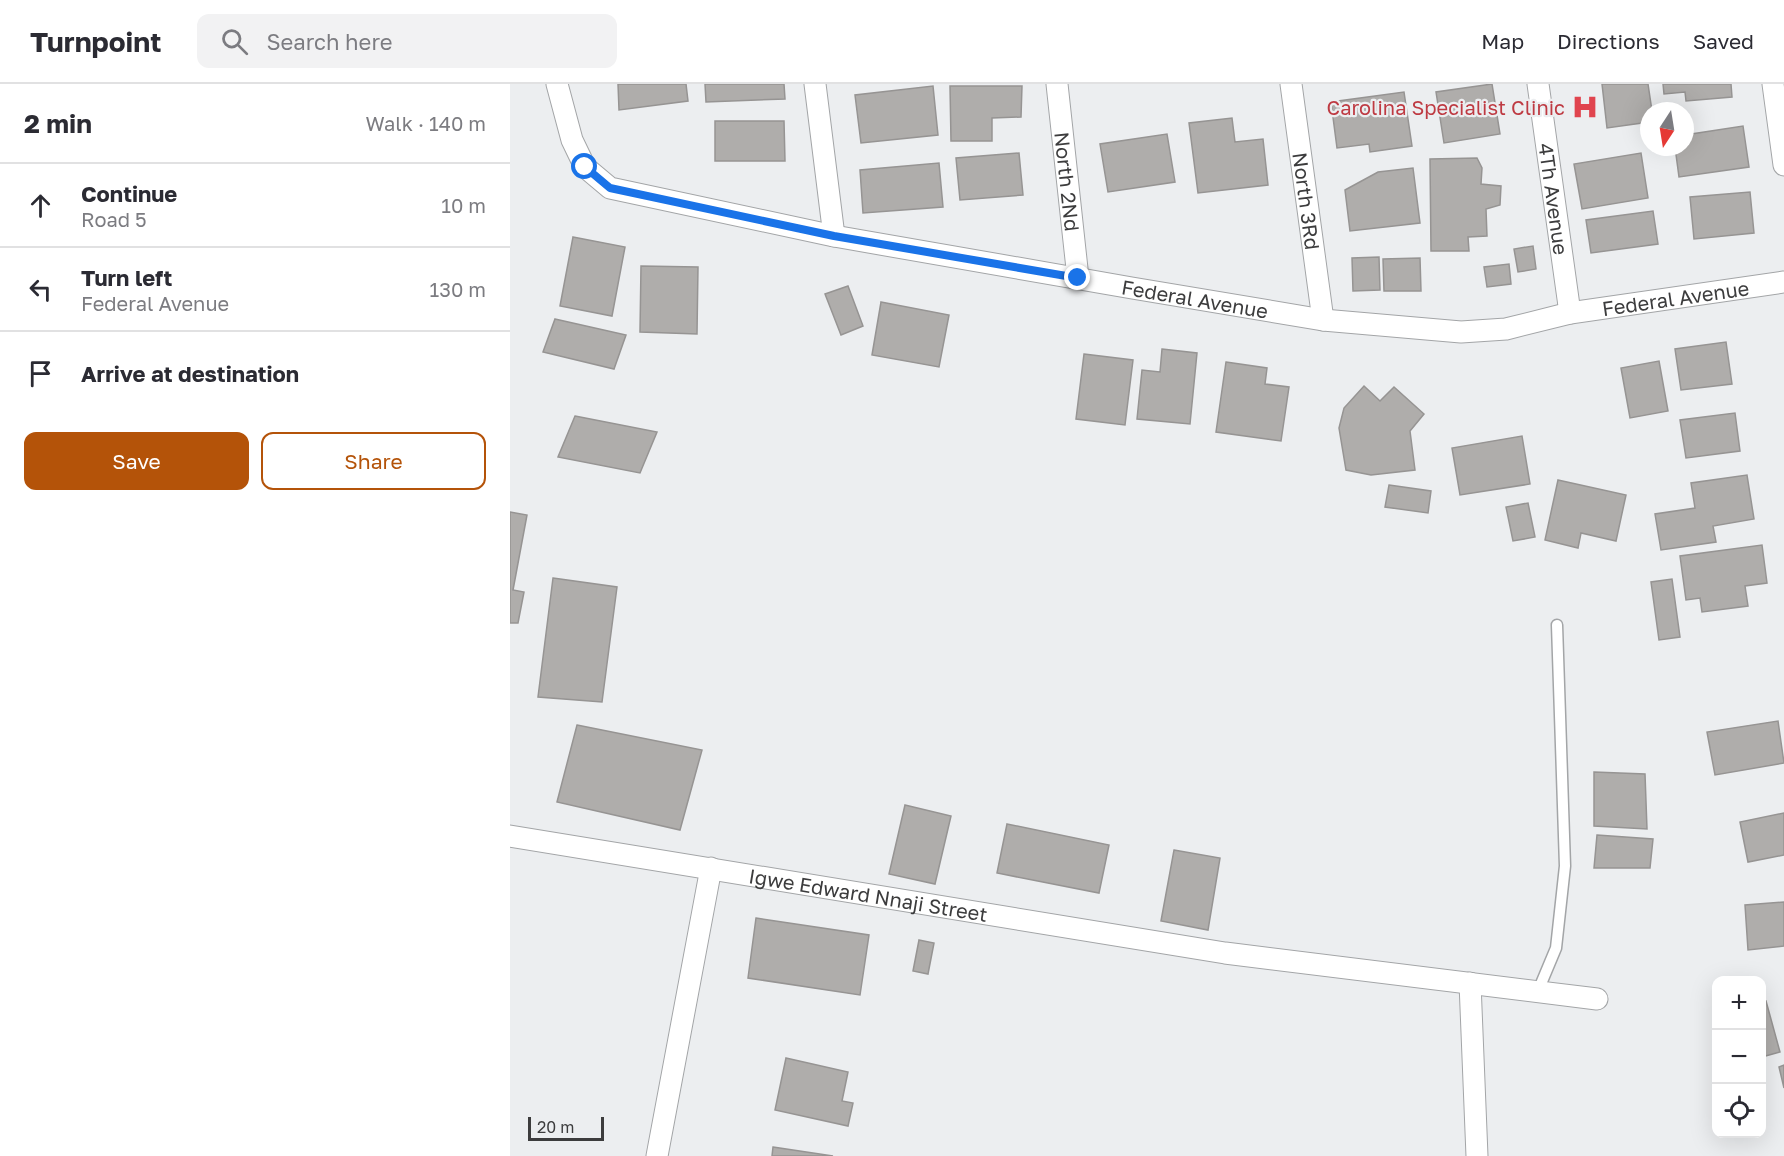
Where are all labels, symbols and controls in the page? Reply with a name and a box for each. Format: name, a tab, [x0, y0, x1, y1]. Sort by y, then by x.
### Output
search box	[197, 14, 617, 68]
text: Turnpoint	[30, 25, 161, 58]
icon: search	[218, 25, 251, 58]
text: Search here	[266, 28, 393, 55]
text: Map	[1481, 28, 1524, 54]
text: Directions	[1557, 28, 1660, 54]
text: Saved	[1693, 28, 1754, 54]
hospital icon: Carolina Specialist Clinic	[1570, 92, 1600, 122]
place label: Carolina Specialist Clinic	[1327, 95, 1565, 119]
north arrow	[1640, 102, 1694, 156]
text: 2 min	[24, 108, 92, 139]
text: Walk · 140 m	[366, 111, 486, 135]
street label: North 2Nd	[1050, 131, 1085, 232]
street label: 4Th Avenue	[1534, 141, 1574, 256]
street label: North 3Rd	[1288, 151, 1325, 251]
route start	[571, 153, 597, 179]
text: Continue	[81, 180, 177, 207]
icon: ahead	[24, 189, 57, 222]
text: 10 m	[441, 193, 486, 217]
text: Road 5	[81, 207, 147, 231]
text: Turn left	[81, 264, 172, 291]
route end	[1064, 264, 1090, 290]
icon: left	[24, 273, 57, 306]
street label: Federal Avenue	[1120, 274, 1270, 323]
street label: Federal Avenue	[1600, 275, 1751, 320]
text: 130 m	[430, 277, 486, 301]
text: Federal Avenue	[81, 291, 229, 315]
icon: arrive	[24, 357, 57, 390]
text: Arrive at destination	[81, 360, 299, 387]
button: Save	[24, 432, 249, 490]
button: Share	[261, 432, 486, 490]
street label: Igwe Edward Nnaji Street	[747, 863, 989, 926]
map controls	[1712, 976, 1766, 1138]
button: +	[1712, 976, 1766, 1030]
button: −	[1712, 1030, 1766, 1084]
button: locate	[1712, 1084, 1766, 1138]
scale bar	[528, 1114, 604, 1142]
text: 20 m	[537, 1117, 574, 1137]

